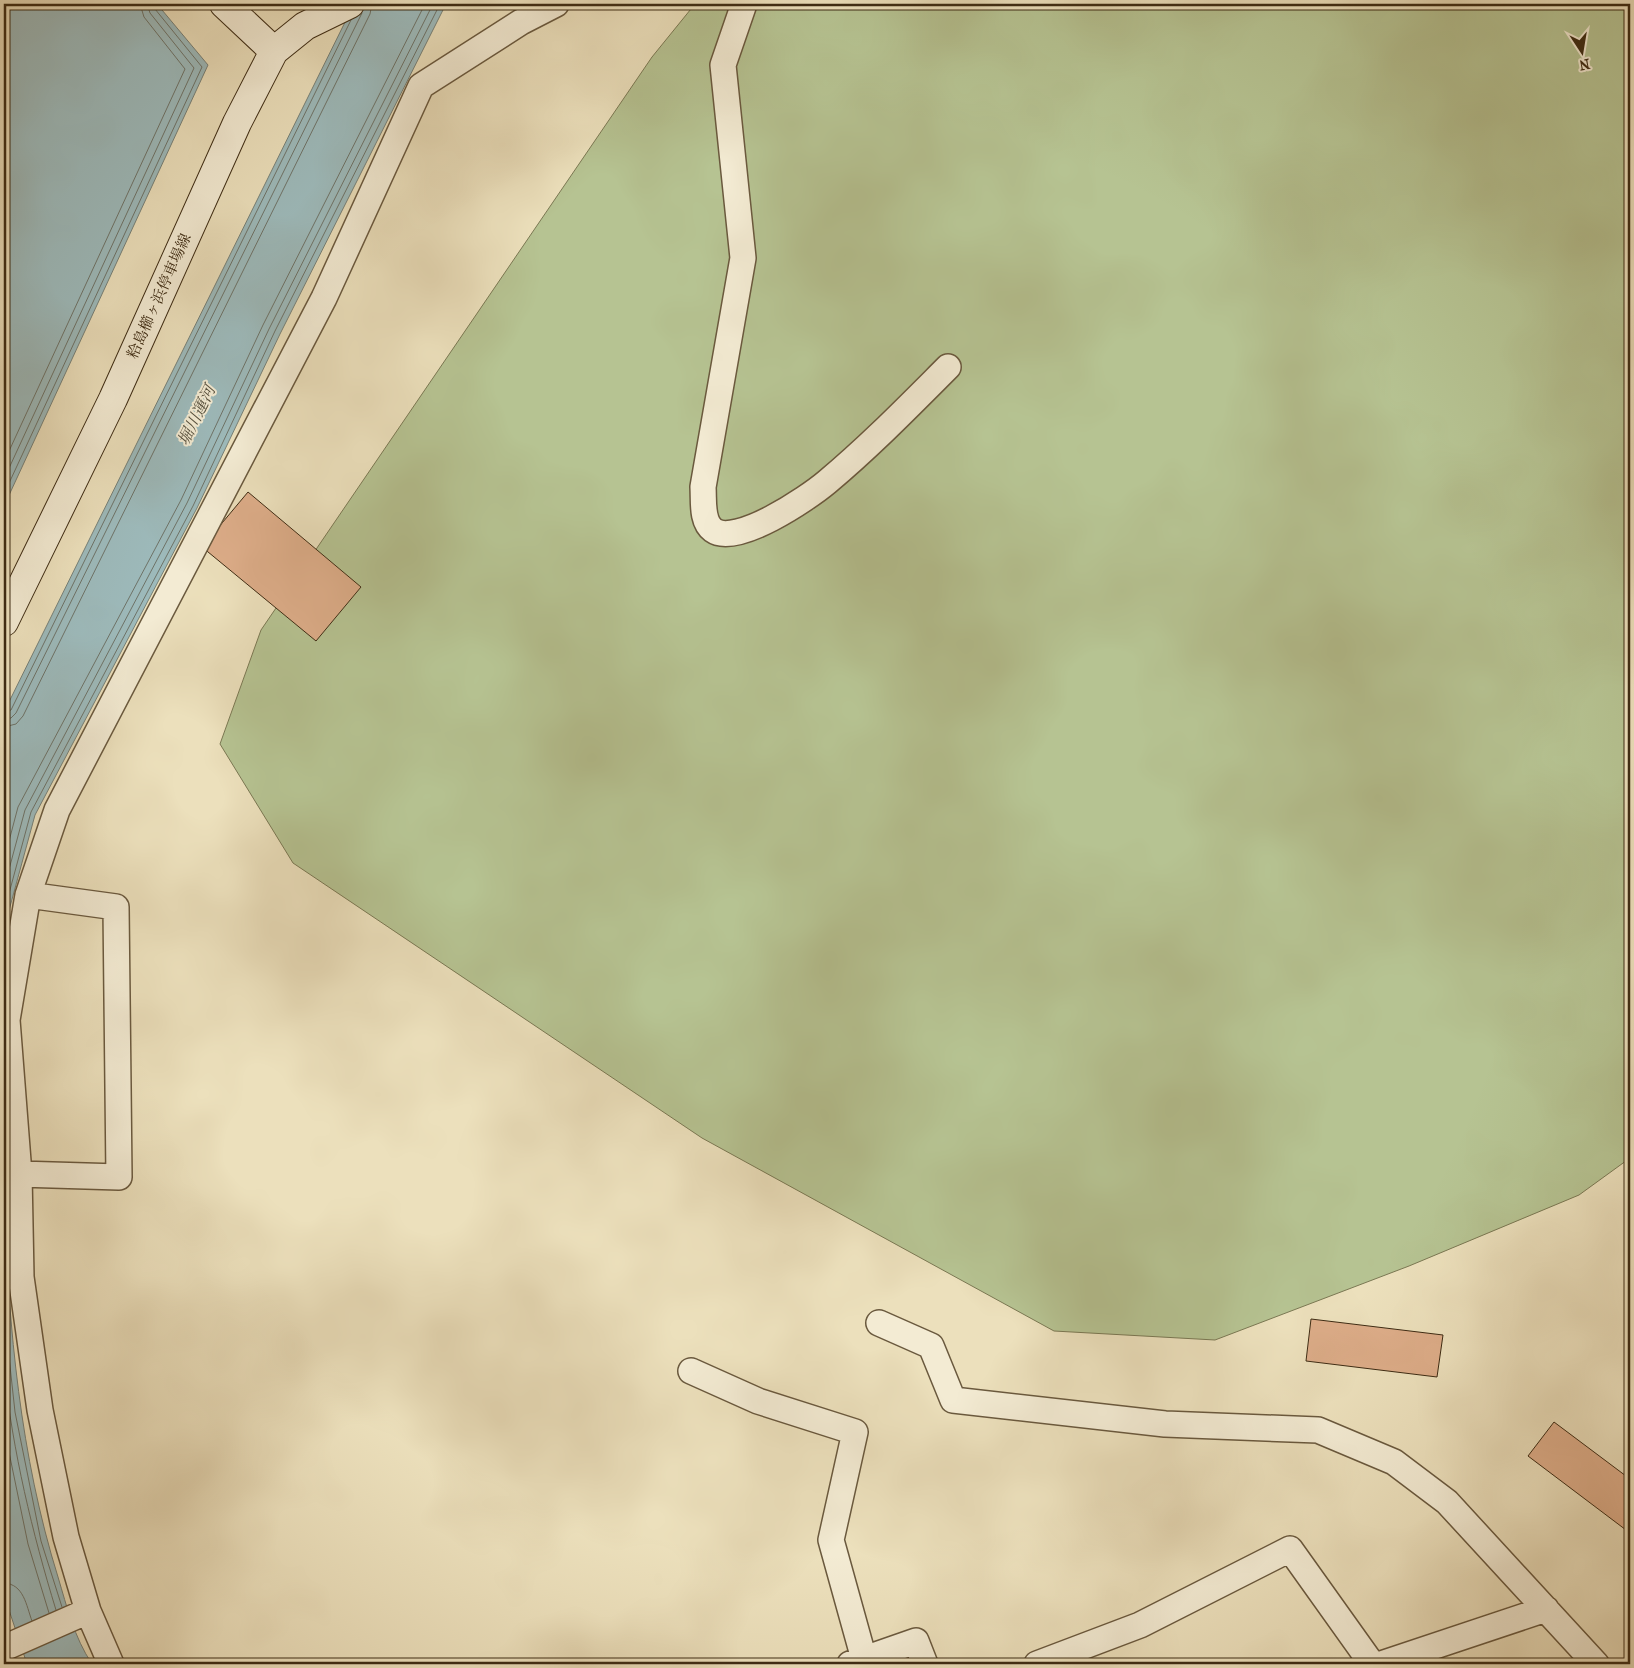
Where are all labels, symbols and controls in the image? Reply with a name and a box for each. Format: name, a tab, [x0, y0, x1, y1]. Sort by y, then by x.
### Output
north arrow	[1556, 28, 1606, 78]
text: N	[1577, 55, 1592, 74]
street label: 粭島櫛ヶ浜停車場線	[123, 231, 195, 361]
water label: 堀川運河	[174, 380, 220, 448]

